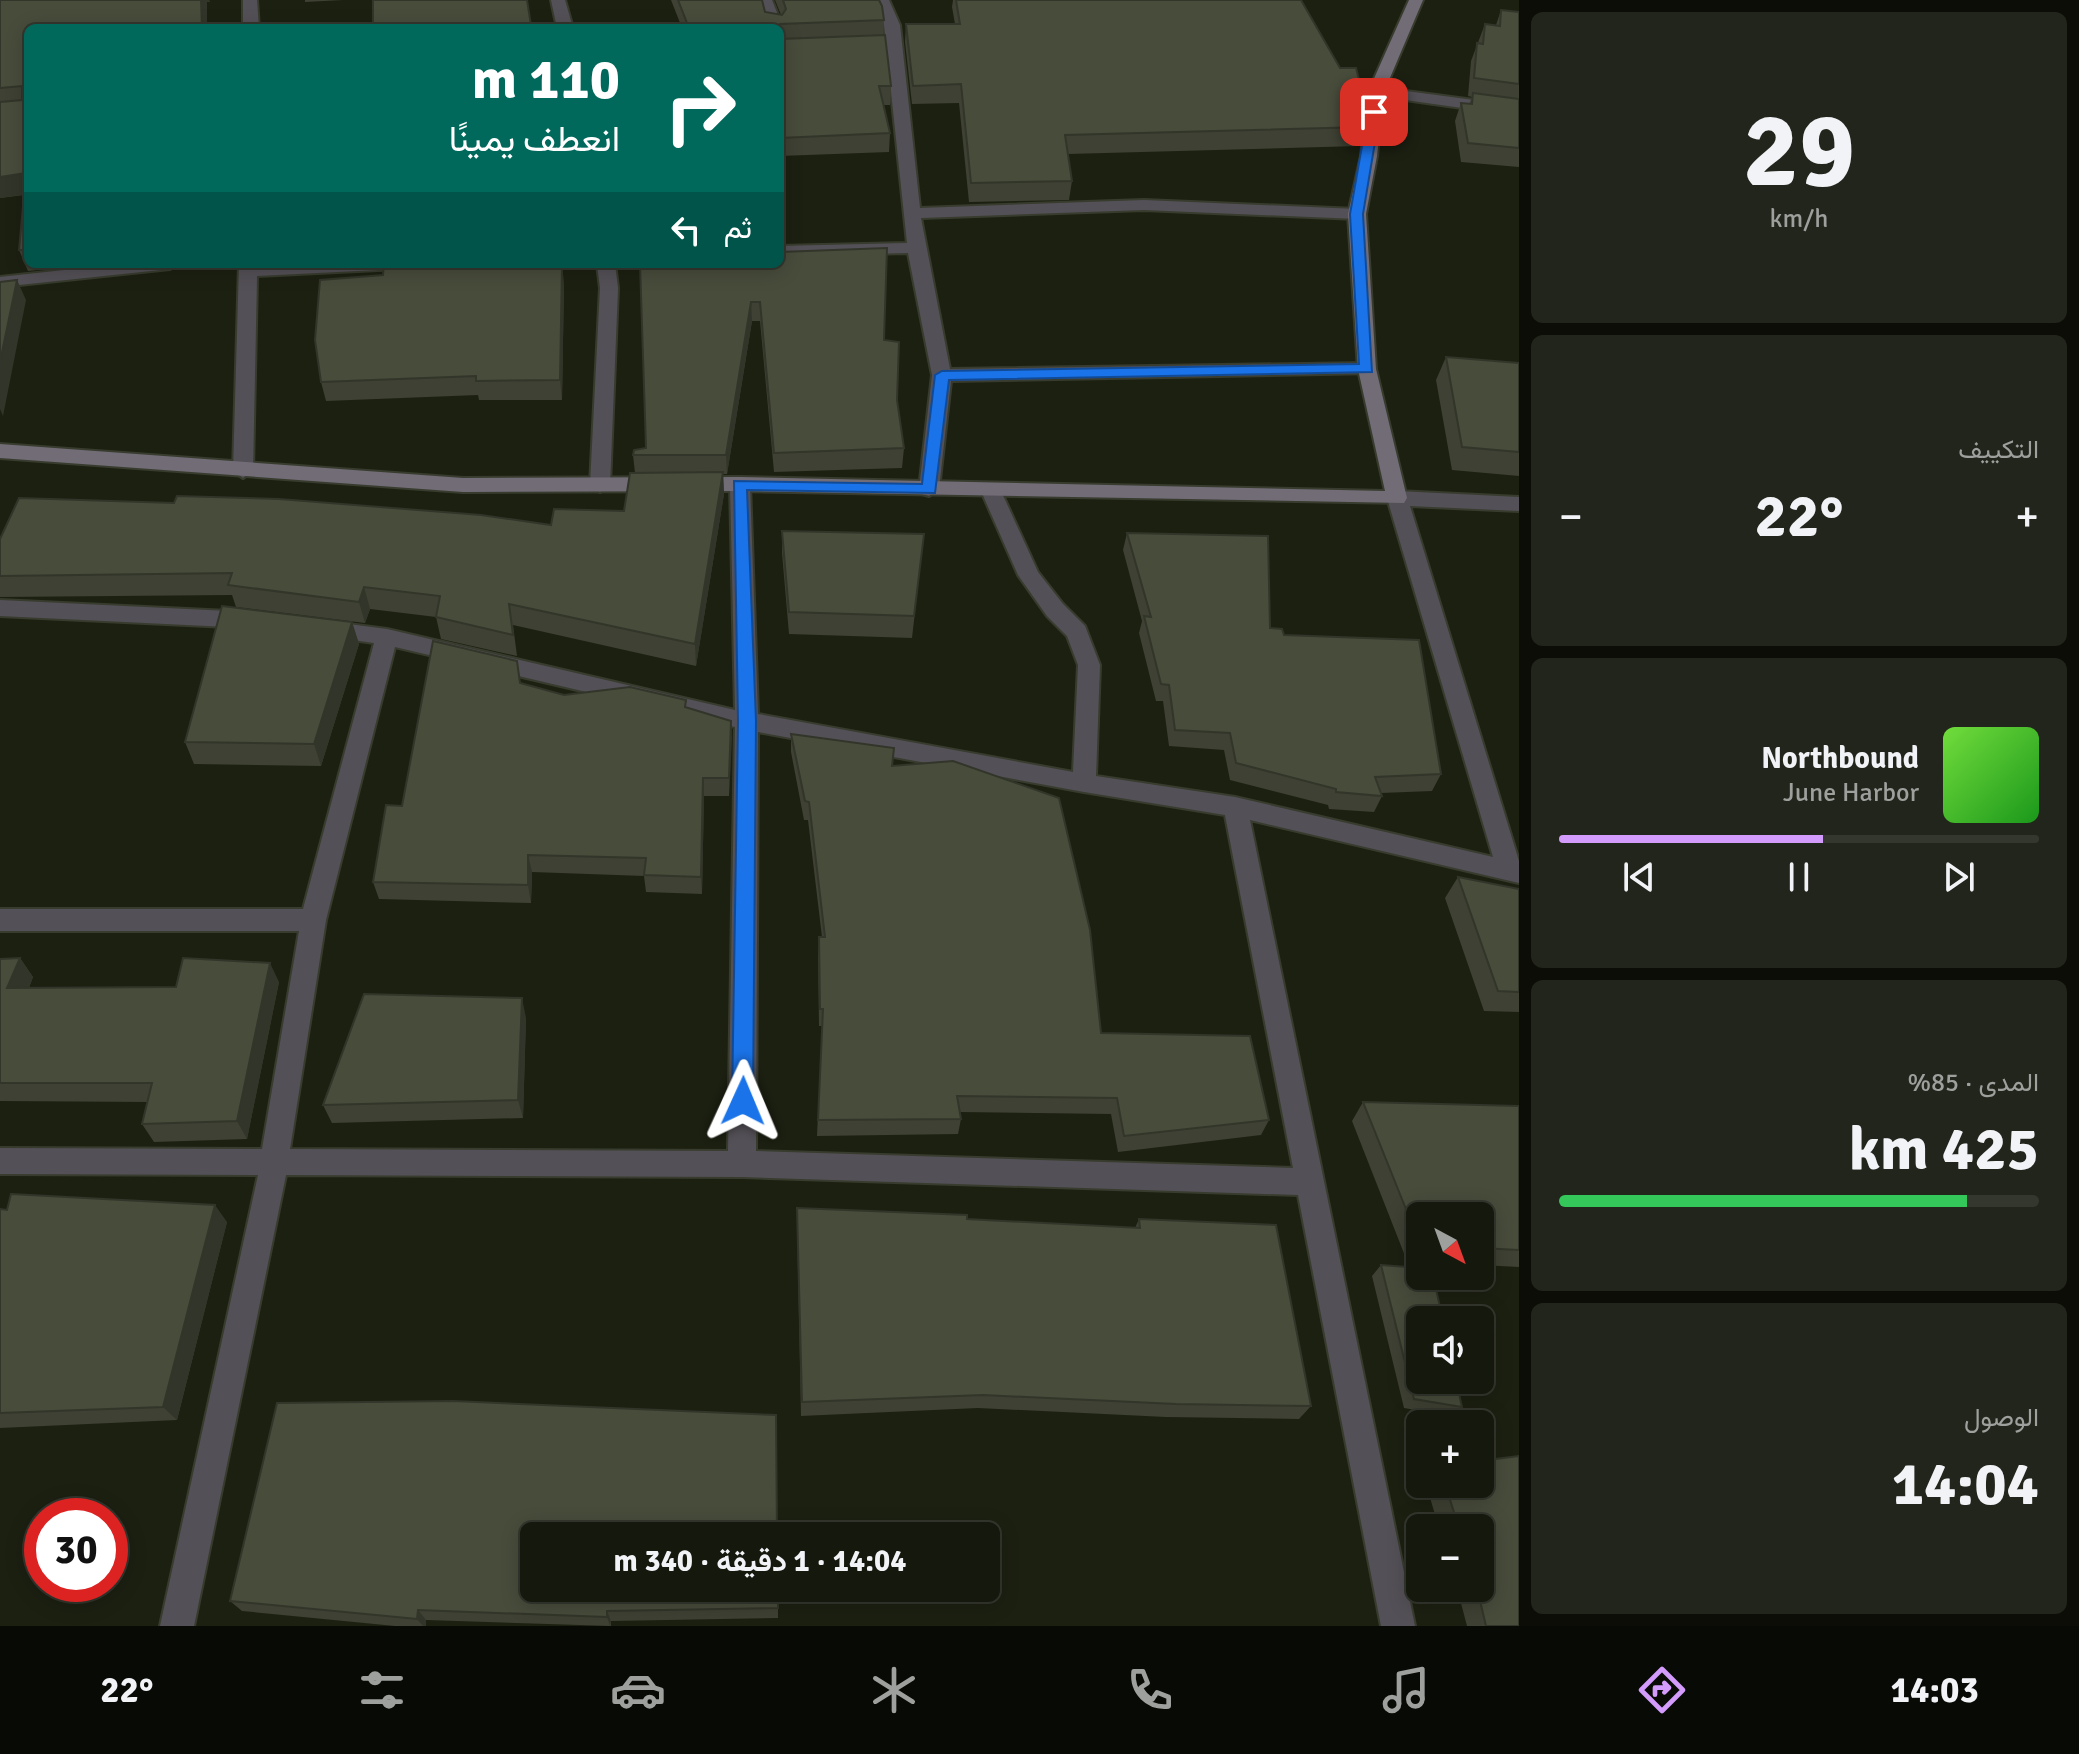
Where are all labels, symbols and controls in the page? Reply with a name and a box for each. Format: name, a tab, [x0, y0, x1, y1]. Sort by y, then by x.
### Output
text: 110 m	[472, 45, 620, 114]
icon: right	[648, 56, 752, 160]
pin	[1340, 78, 1408, 146]
text: 29	[1743, 87, 1855, 215]
icon: arrive	[1352, 90, 1396, 134]
text: انعطف يمينًا	[449, 117, 620, 162]
text: km/h	[1770, 203, 1828, 235]
icon: left	[664, 208, 708, 252]
text: ثم	[724, 210, 752, 247]
text: التكييف	[1958, 434, 2039, 466]
text: 22°	[1755, 480, 1843, 554]
text: −	[1559, 490, 1583, 544]
text: +	[2015, 490, 2039, 544]
text: Northbound	[1761, 740, 1919, 777]
text: June Harbor	[1783, 777, 1919, 809]
icon: previous	[1617, 855, 1661, 899]
icon: pause	[1777, 855, 1821, 899]
icon: next	[1937, 855, 1981, 899]
position arrow	[701, 1059, 785, 1143]
text: المدى · 85%	[1907, 1067, 2039, 1099]
text: 425 km	[1849, 1113, 2039, 1187]
north arrow	[1406, 1202, 1494, 1290]
map controls	[1406, 1202, 1494, 1602]
button: sound	[1406, 1306, 1494, 1394]
text: الوصول	[1964, 1402, 2039, 1434]
button: +	[1406, 1410, 1494, 1498]
text: 14:04	[1892, 1448, 2039, 1522]
speed limit sign: 30	[24, 1498, 128, 1602]
button: −	[1406, 1514, 1494, 1602]
text: 14:04 · 1 دقيقة · 340 m	[614, 1543, 906, 1580]
icon: filters	[354, 1662, 410, 1718]
icon: car	[610, 1662, 666, 1718]
icon: climate	[866, 1662, 922, 1718]
icon: phone	[1122, 1662, 1178, 1718]
icon: music	[1378, 1662, 1434, 1718]
icon: directions	[1634, 1662, 1690, 1718]
text: 22°	[100, 1668, 153, 1713]
text: 14:03	[1891, 1668, 1979, 1713]

